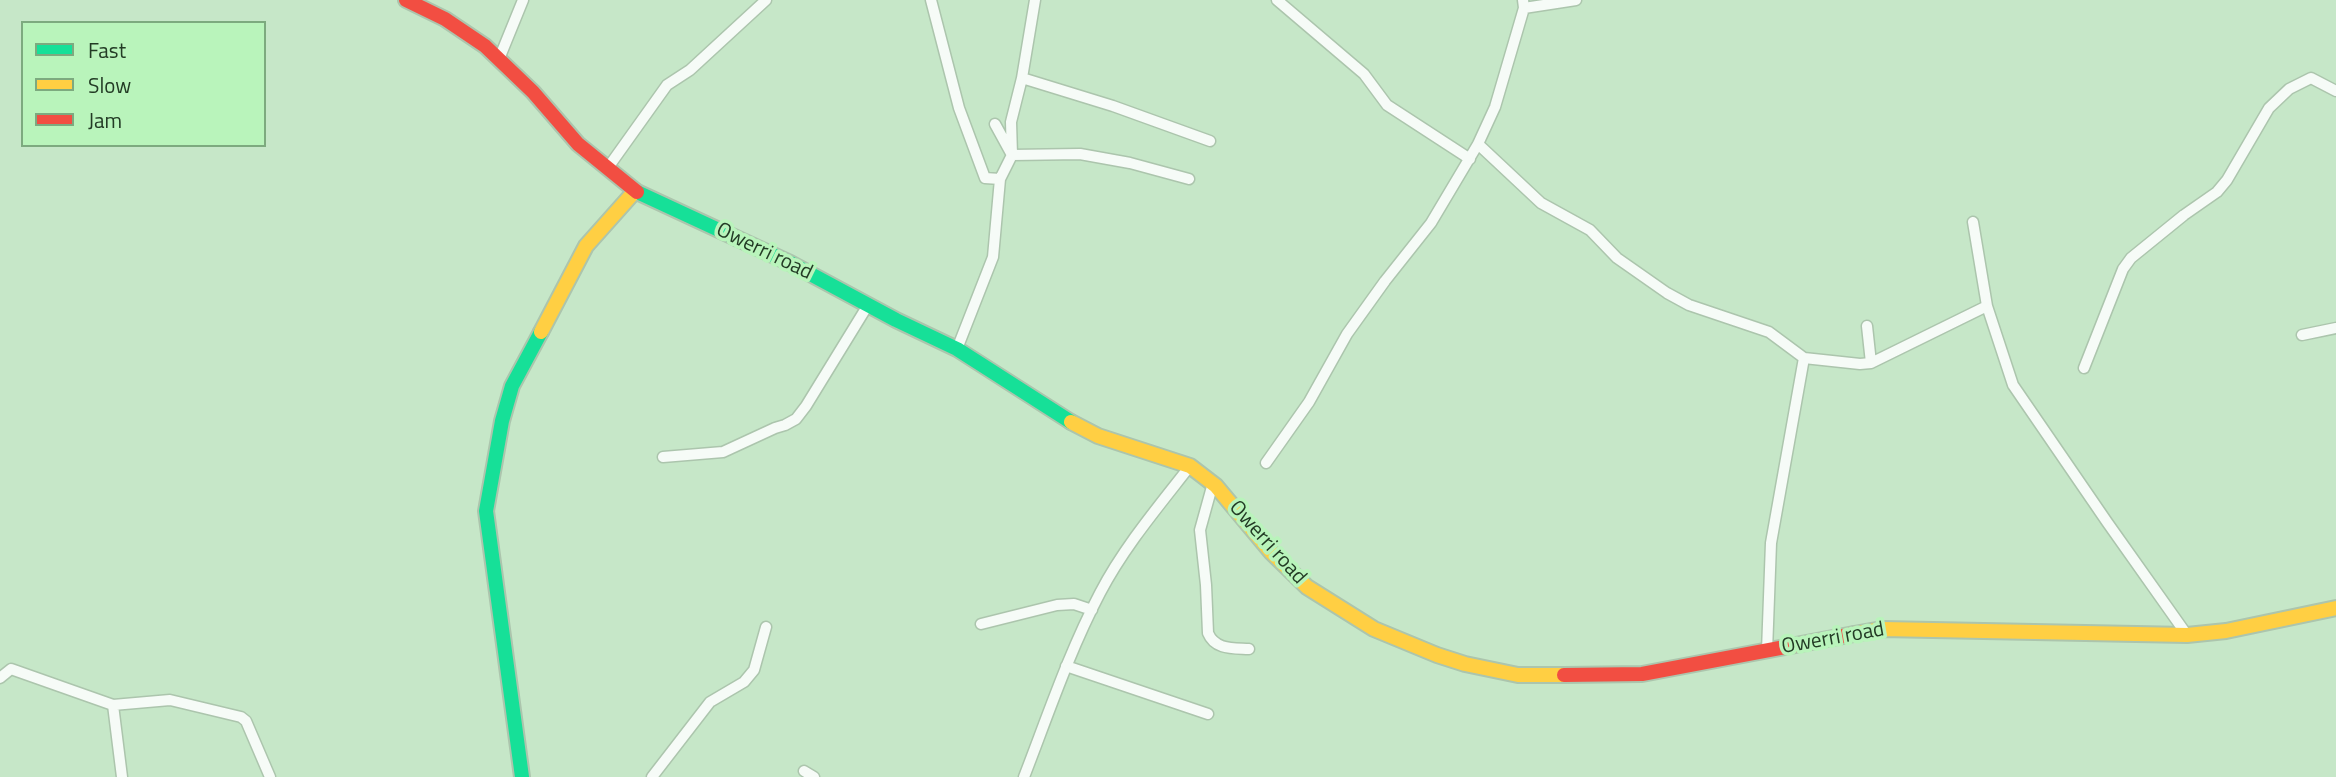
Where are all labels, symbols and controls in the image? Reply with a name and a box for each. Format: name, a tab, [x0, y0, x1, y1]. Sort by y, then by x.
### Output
legend	[21, 21, 266, 147]
text: Fast	[88, 34, 126, 66]
text: Slow	[88, 69, 131, 101]
text: Jam	[88, 104, 122, 136]
street label: Owerri road	[712, 218, 816, 286]
street label: Owerri road	[1223, 496, 1311, 590]
street label: Owerri road	[1780, 618, 1886, 660]

